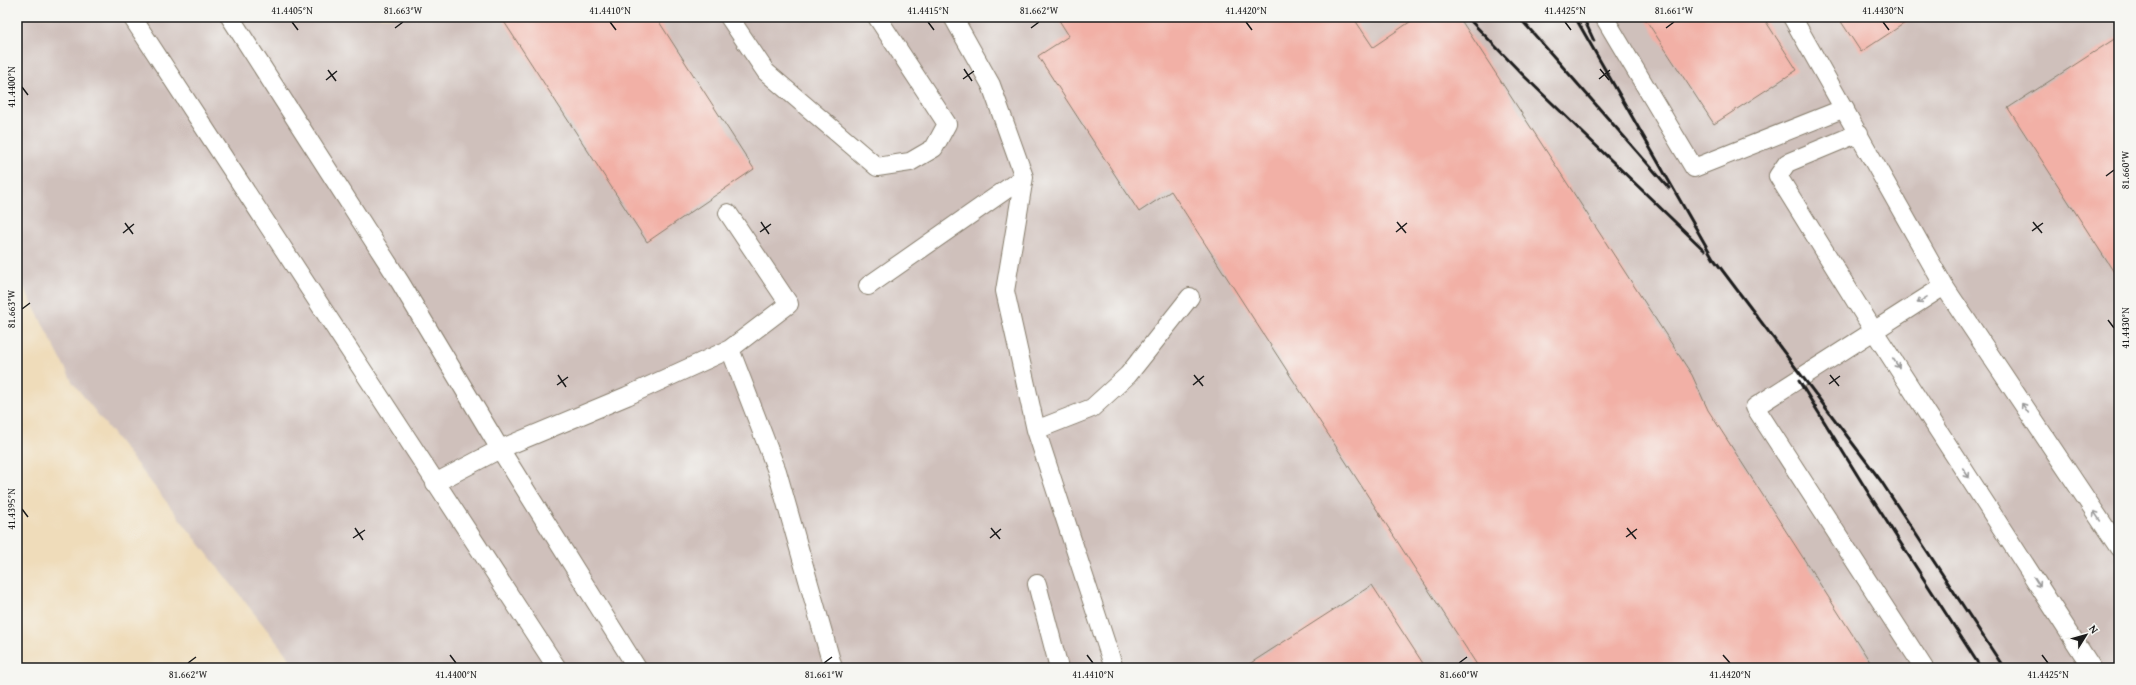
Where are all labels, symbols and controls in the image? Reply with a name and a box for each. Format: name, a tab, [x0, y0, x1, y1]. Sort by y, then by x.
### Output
text: 41.4405°N	[271, 3, 313, 18]
text: 81.663°W	[384, 3, 423, 18]
text: 41.4410°N	[589, 3, 631, 18]
text: 41.4415°N	[907, 3, 949, 18]
text: 81.662°W	[1020, 3, 1059, 18]
text: 41.4420°N	[1225, 3, 1267, 18]
text: 41.4425°N	[1544, 3, 1586, 18]
text: 81.661°W	[1655, 3, 1694, 18]
text: 41.4430°N	[1862, 3, 1904, 18]
text: 41.4400°N	[4, 66, 19, 108]
text: 81.660°W	[2118, 150, 2133, 189]
text: 81.663°W	[4, 289, 19, 328]
one-way arrow	[1917, 296, 1928, 304]
text: 41.4430°N	[2118, 307, 2133, 349]
one-way arrow	[1892, 357, 1900, 369]
one-way arrow	[2021, 403, 2029, 414]
one-way arrow	[1962, 467, 1970, 478]
text: 41.4395°N	[4, 488, 19, 530]
one-way arrow	[2093, 511, 2101, 522]
one-way arrow	[2033, 576, 2041, 588]
north arrow	[2066, 615, 2106, 655]
text: N	[2085, 621, 2103, 637]
text: 81.662°W	[169, 667, 208, 682]
text: 41.4400°N	[435, 667, 477, 682]
text: 81.661°W	[805, 667, 844, 682]
text: 41.4410°N	[1072, 667, 1114, 682]
text: 81.660°W	[1440, 667, 1479, 682]
text: 41.4420°N	[1709, 667, 1751, 682]
text: 41.4425°N	[2027, 667, 2069, 682]

